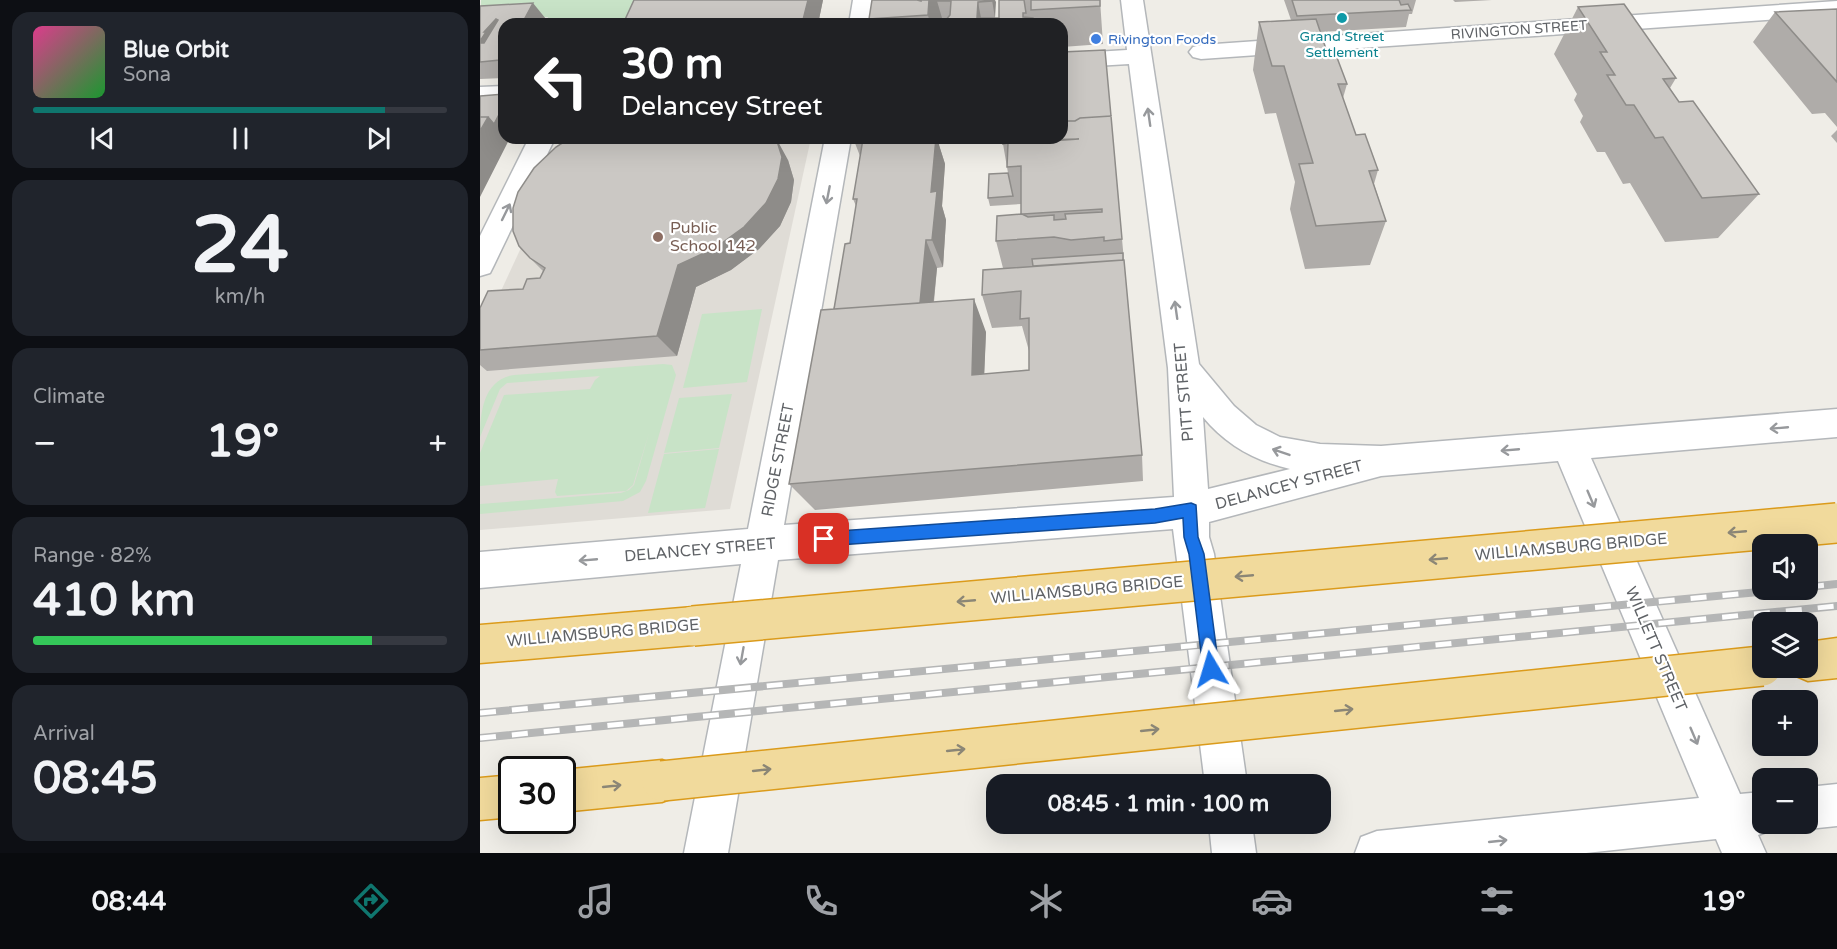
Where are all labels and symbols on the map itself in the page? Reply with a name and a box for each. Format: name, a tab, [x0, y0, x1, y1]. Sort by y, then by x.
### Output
marker: Grand Street Settlement	[1335, 11, 1349, 25]
street label: RIVINGTON STREET	[1450, 17, 1588, 43]
place label: Grand Street Settlement	[1300, 28, 1385, 61]
place label: Rivington Foods	[1108, 31, 1216, 48]
marker: Rivington Foods	[1089, 32, 1103, 46]
one-way arrow	[1143, 108, 1154, 127]
one-way arrow	[822, 185, 833, 205]
one-way arrow	[500, 204, 512, 222]
place label: Public School 142	[670, 218, 756, 256]
marker: Public School 142	[651, 230, 665, 244]
one-way arrow	[1170, 301, 1181, 321]
street label: PITT STREET	[1170, 341, 1198, 442]
street label: RIDGE STREET	[757, 401, 799, 518]
one-way arrow	[1769, 423, 1789, 434]
one-way arrow	[1500, 445, 1520, 456]
one-way arrow	[1273, 446, 1291, 457]
street label: DELANCEY STREET	[1213, 456, 1365, 514]
one-way arrow	[1587, 490, 1598, 508]
pin	[798, 513, 849, 564]
one-way arrow	[1727, 527, 1747, 538]
street label: WILLIAMSBURG BRIDGE	[1474, 529, 1668, 565]
street label: DELANCEY STREET	[623, 533, 777, 567]
one-way arrow	[1429, 554, 1449, 565]
one-way arrow	[579, 555, 599, 566]
one-way arrow	[1234, 571, 1254, 582]
street label: WILLIAMSBURG BRIDGE	[990, 572, 1184, 608]
street label: WILLETT STREET	[1621, 584, 1691, 715]
one-way arrow	[957, 596, 976, 607]
street label: WILLIAMSBURG BRIDGE	[506, 615, 700, 651]
position arrow	[1179, 637, 1243, 701]
one-way arrow	[736, 645, 747, 665]
one-way arrow	[1333, 704, 1353, 715]
one-way arrow	[1139, 724, 1159, 735]
one-way arrow	[1689, 727, 1700, 745]
one-way arrow	[945, 744, 965, 755]
speed limit sign: 30	[498, 756, 576, 834]
one-way arrow	[751, 764, 771, 775]
one-way arrow	[602, 780, 622, 791]
one-way arrow	[1488, 835, 1508, 846]

